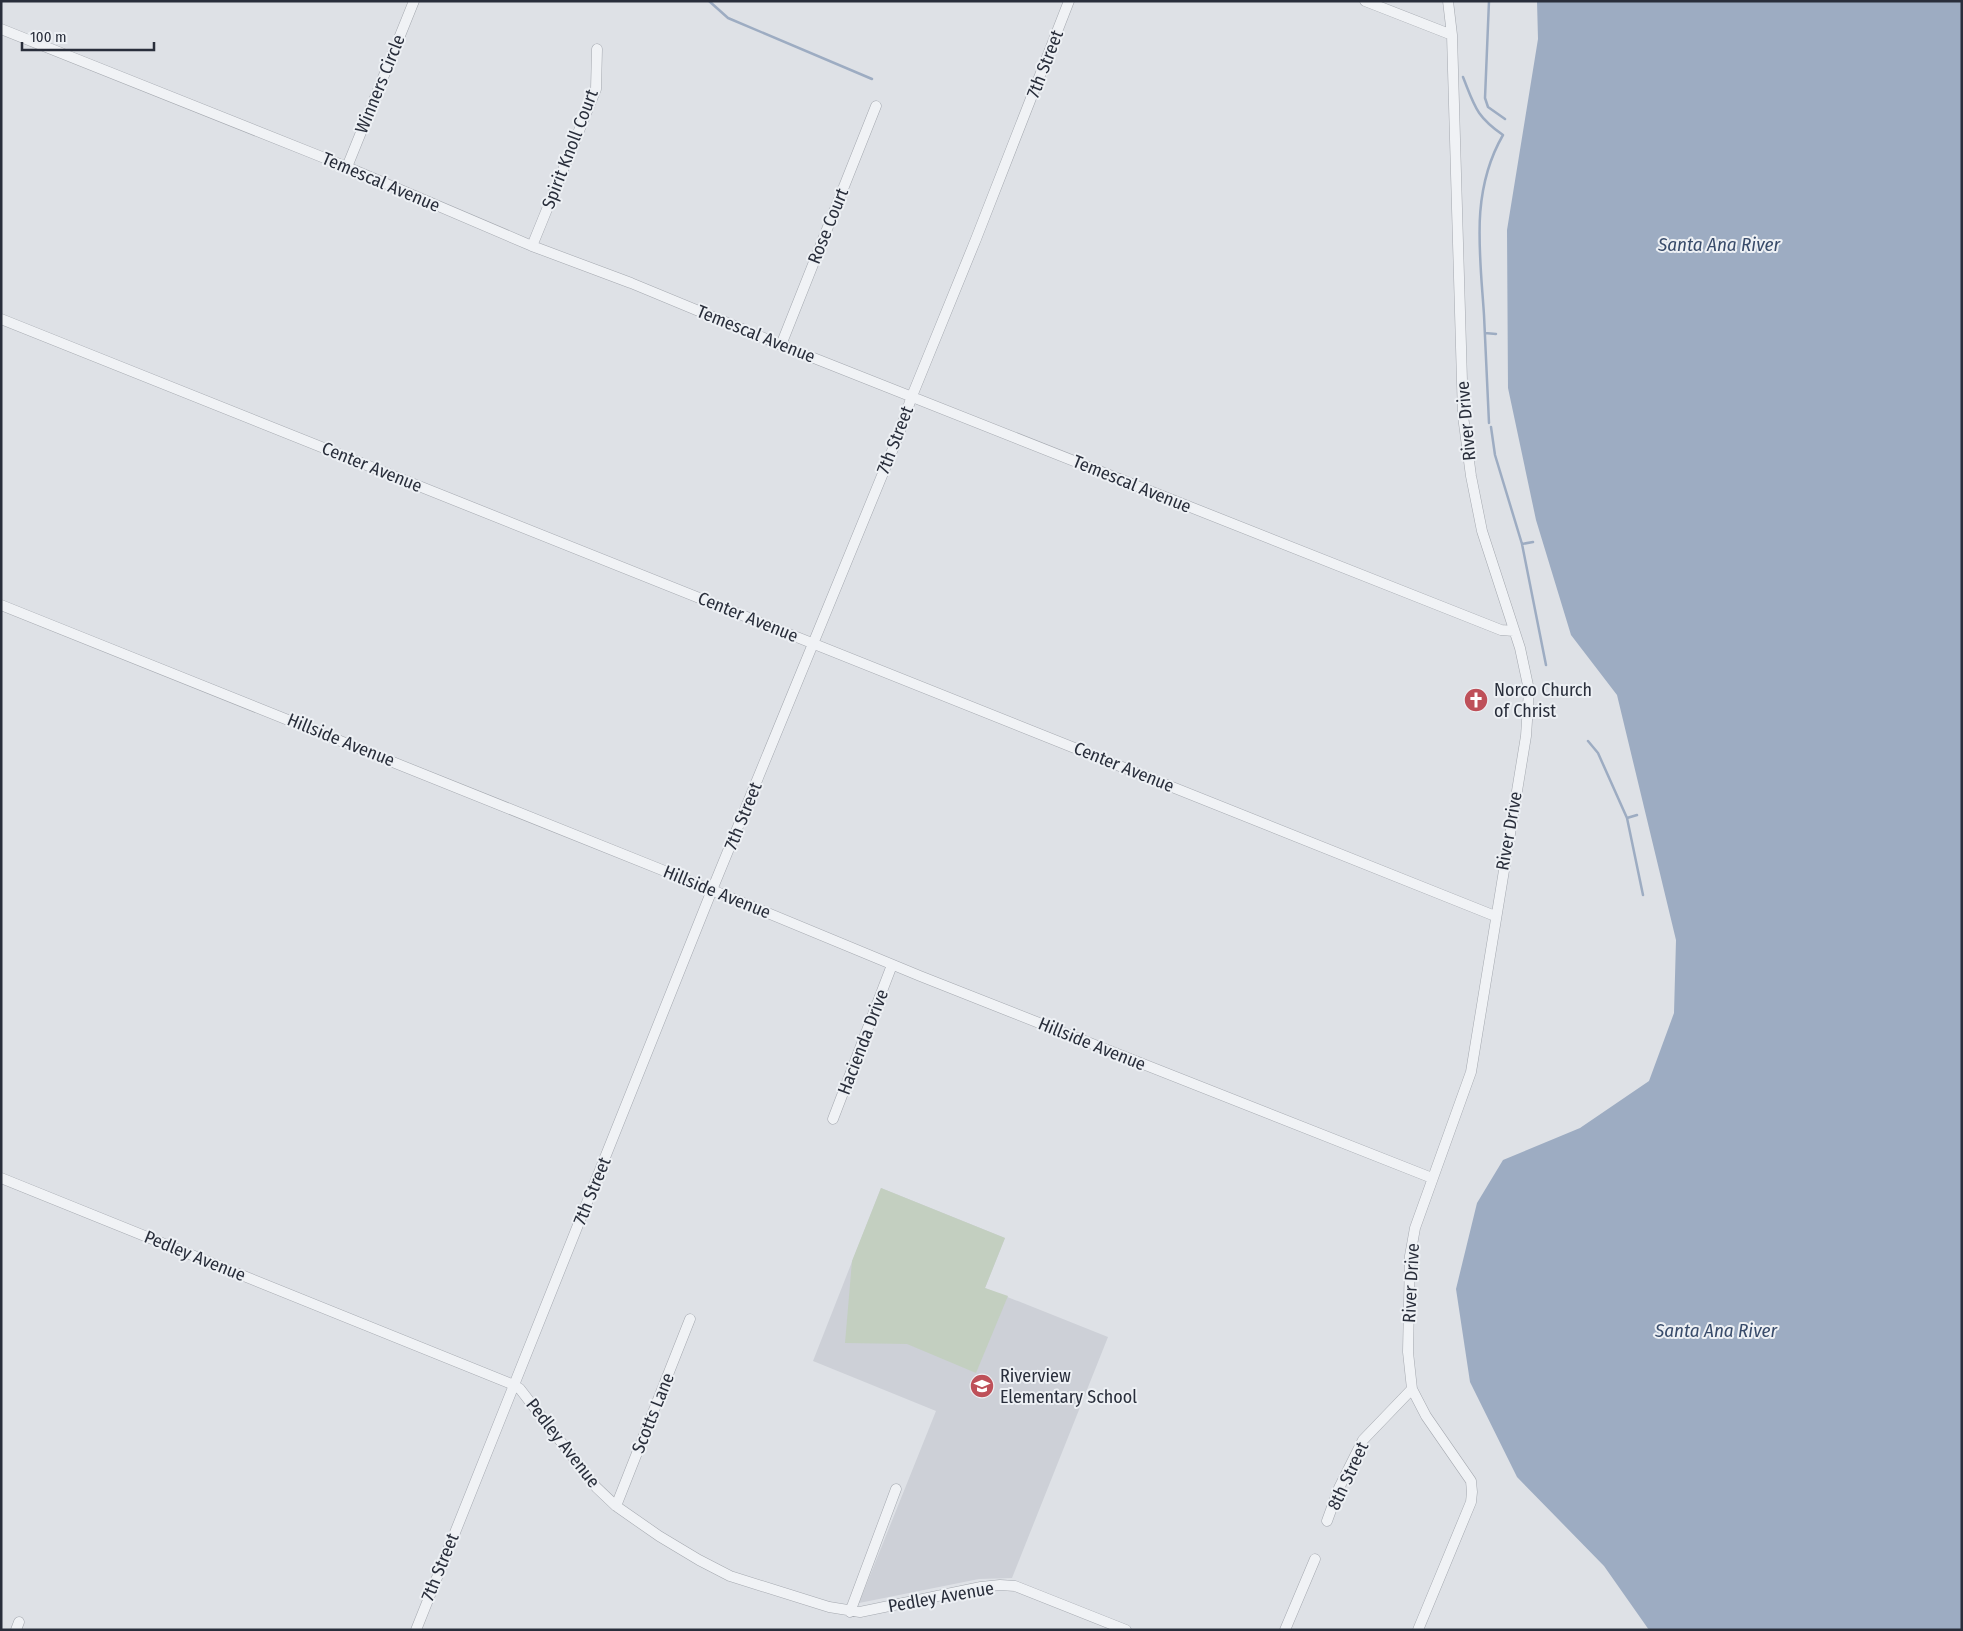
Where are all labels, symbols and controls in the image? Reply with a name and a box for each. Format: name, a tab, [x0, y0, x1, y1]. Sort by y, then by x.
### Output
scale bar	[22, 20, 155, 52]
street label: 7th Street	[1022, 27, 1068, 101]
text: 100 m	[30, 28, 67, 46]
street label: Winners Circle	[350, 31, 410, 137]
street label: Spirit Knoll Court	[537, 86, 603, 212]
street label: Temescal Avenue	[319, 147, 443, 217]
street label: Rose Court	[803, 185, 853, 267]
water label: Santa Ana River	[1657, 233, 1782, 256]
street label: Temescal Avenue	[694, 300, 819, 368]
street label: River Drive	[1452, 380, 1480, 462]
street label: 7th Street	[872, 403, 918, 477]
street label: Center Avenue	[319, 437, 425, 497]
street label: Temescal Avenue	[1070, 450, 1195, 518]
street label: Center Avenue	[695, 587, 801, 647]
place label: Norco Church of Christ	[1494, 679, 1592, 722]
church icon: Norco Church of Christ	[1463, 687, 1489, 713]
street label: Hillside Avenue	[284, 708, 398, 772]
street label: Center Avenue	[1071, 737, 1177, 797]
street label: 7th Street	[719, 779, 767, 853]
street label: River Drive	[1491, 790, 1527, 872]
street label: Hillside Avenue	[660, 860, 774, 924]
street label: Hacienda Drive	[833, 986, 893, 1098]
street label: Hillside Avenue	[1035, 1012, 1149, 1076]
street label: 7th Street	[568, 1154, 616, 1228]
street label: Pedley Avenue	[141, 1226, 249, 1286]
street label: River Drive	[1398, 1242, 1424, 1323]
water label: Santa Ana River	[1654, 1319, 1779, 1342]
place label: Riverview Elementary School	[1000, 1365, 1137, 1408]
street label: Scotts Lane	[627, 1370, 679, 1456]
school or university icon: Riverview Elementary School	[969, 1373, 995, 1399]
street label: Pedley Avenue	[521, 1394, 605, 1492]
street label: 8th Street	[1323, 1438, 1373, 1514]
street label: 7th Street	[416, 1530, 464, 1604]
street label: Pedley Avenue	[886, 1577, 996, 1617]

